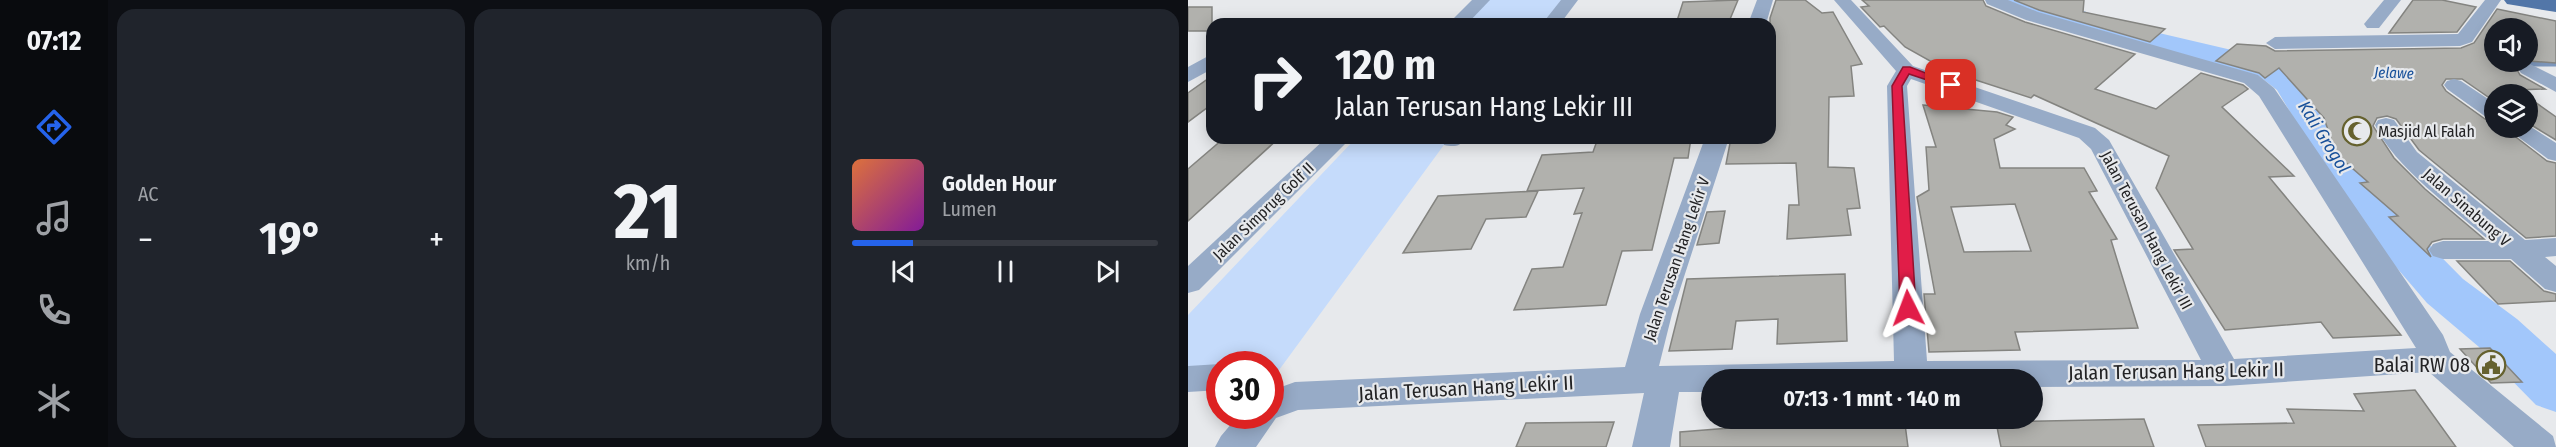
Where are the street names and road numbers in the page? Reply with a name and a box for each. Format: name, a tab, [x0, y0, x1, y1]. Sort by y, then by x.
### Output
street label: Jalan Terusan Hang Lekir III	[2097, 148, 2196, 313]
street label: Jalan Simprug Golf II	[1209, 158, 1318, 264]
street label: Jalan Sinabung V	[2419, 164, 2515, 251]
street label: Jalan Terusan Hang Lekir V	[1639, 174, 1714, 344]
street label: Jalan Terusan Hang Lekir II	[2068, 357, 2284, 385]
street label: Jalan Terusan Hang Lekir II	[1358, 370, 1574, 406]

